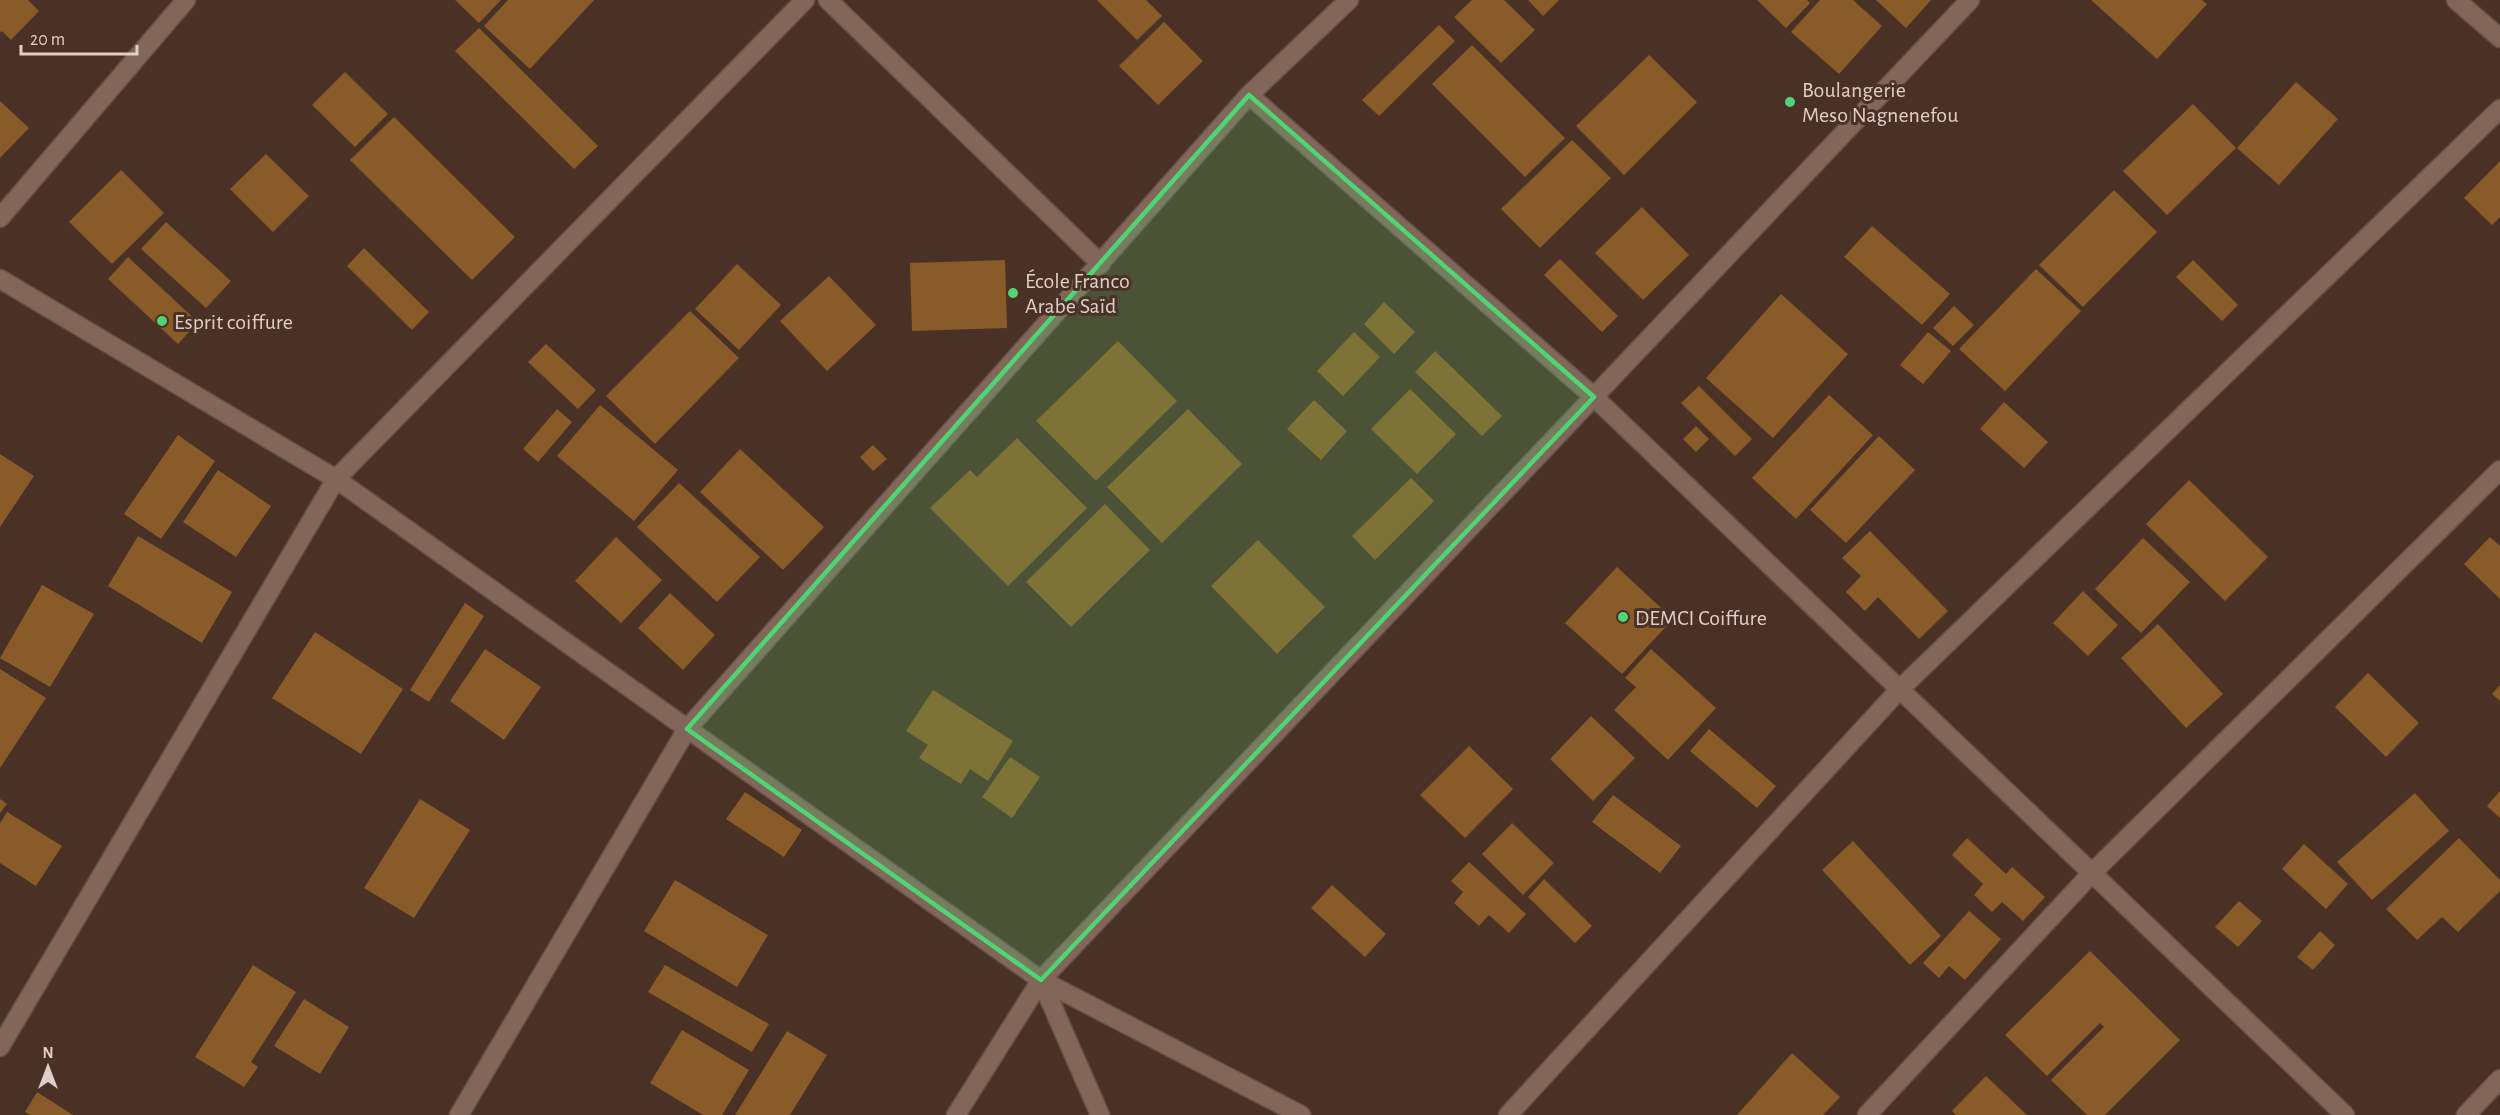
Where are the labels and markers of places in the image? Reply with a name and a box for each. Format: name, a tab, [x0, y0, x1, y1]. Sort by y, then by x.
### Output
place label: Boulangerie Meso Nagnenefou	[1802, 79, 1958, 126]
marker: Boulangerie Meso Nagnenefou	[1783, 95, 1797, 109]
place label: École Franco Arabe Saïd	[1025, 269, 1130, 317]
marker: École Franco Arabe Saïd	[1006, 286, 1020, 300]
place label: Esprit coiffure	[174, 311, 293, 333]
marker: Esprit coiffure	[155, 314, 169, 328]
place label: DEMCI Coiffure	[1635, 607, 1767, 629]
marker: DEMCI Coiffure	[1616, 610, 1630, 624]

